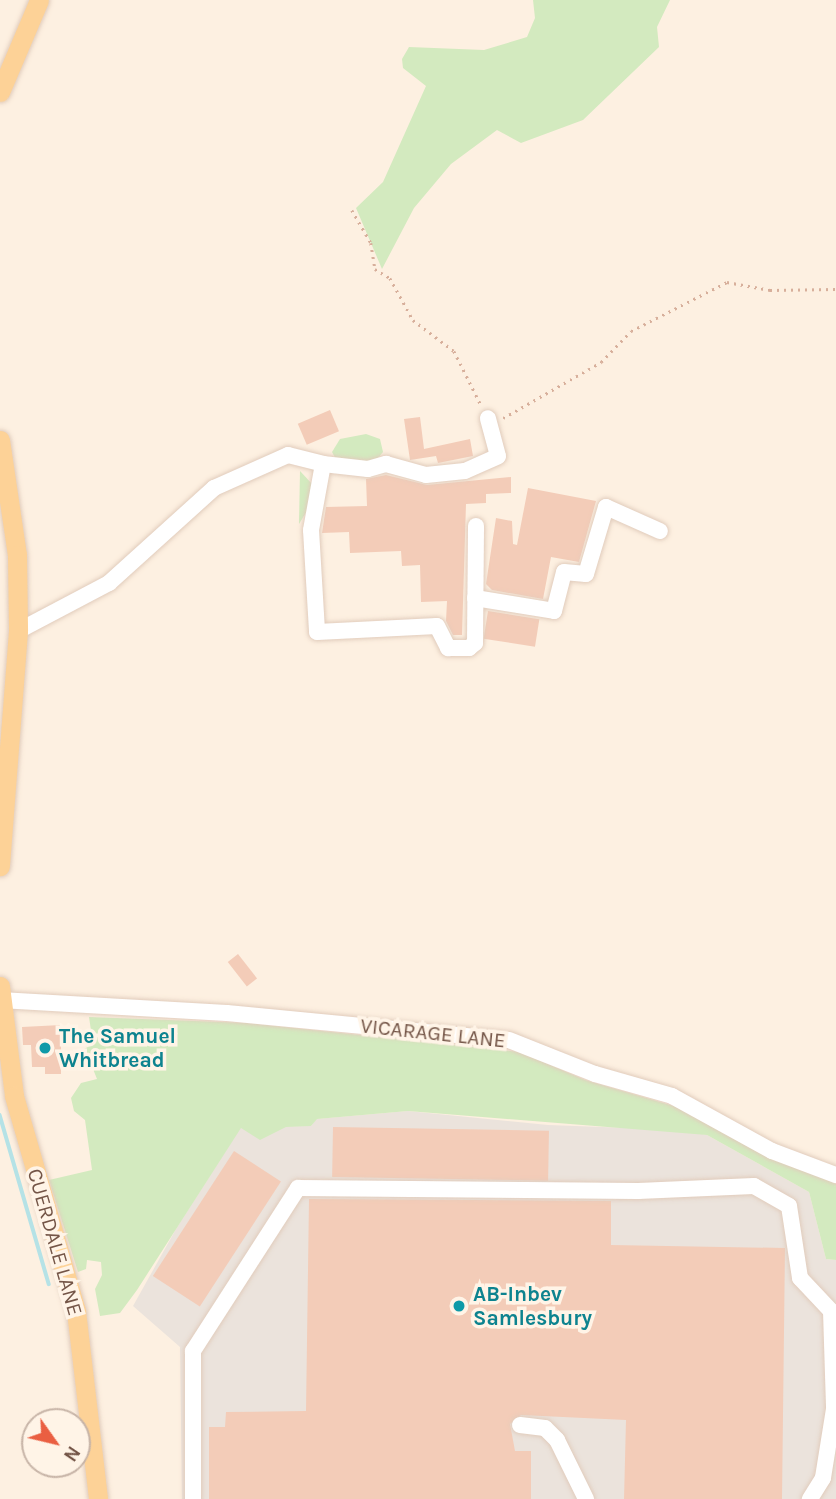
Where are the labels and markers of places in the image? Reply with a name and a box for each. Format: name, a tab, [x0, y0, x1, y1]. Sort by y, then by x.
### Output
place label: The Samuel Whitbread	[59, 1023, 176, 1073]
marker: The Samuel Whitbread	[37, 1040, 53, 1056]
place label: AB-Inbev Samlesbury	[473, 1281, 592, 1331]
marker: AB-Inbev Samlesbury	[451, 1298, 467, 1314]

